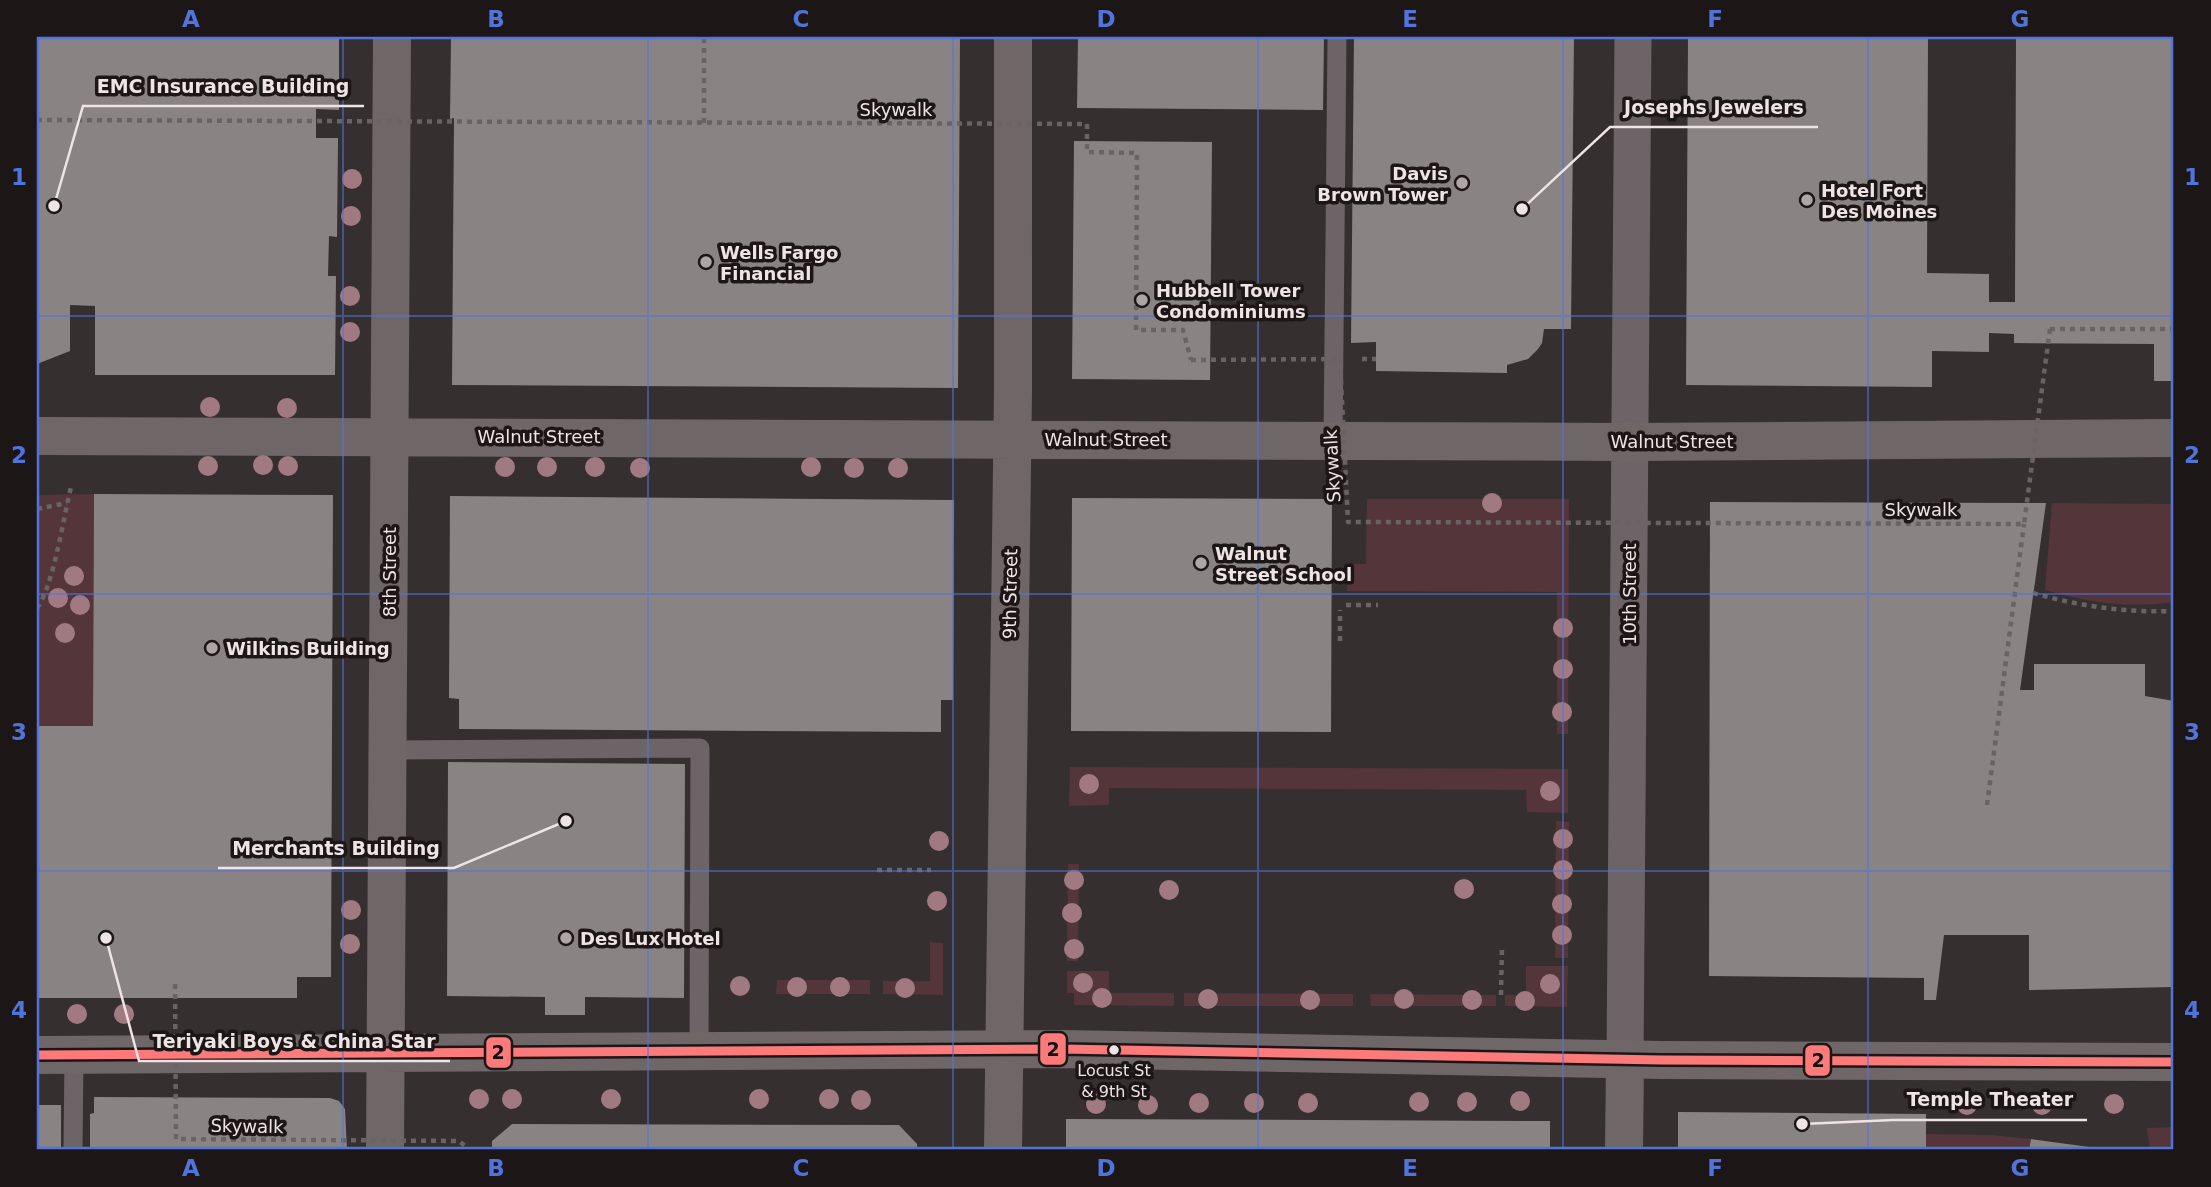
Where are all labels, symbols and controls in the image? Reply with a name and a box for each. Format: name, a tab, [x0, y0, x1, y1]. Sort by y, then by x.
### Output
text: A	[182, 6, 200, 32]
text: B	[487, 6, 505, 32]
text: C	[793, 6, 809, 32]
text: D	[1096, 6, 1116, 32]
text: E	[1402, 6, 1418, 32]
text: F	[1707, 6, 1723, 32]
text: G	[2011, 6, 2029, 32]
callout: EMC Insurance Building	[83, 66, 364, 106]
text: EMC Insurance Building	[97, 75, 349, 97]
callout: Josephs Jewelers	[1610, 87, 1818, 127]
text: Josephs Jewelers	[1622, 96, 1804, 118]
street label: Skywalk	[859, 99, 933, 120]
place label: Davis Brown Tower	[1317, 163, 1448, 205]
text: 1	[11, 164, 27, 190]
text: 1	[2184, 164, 2200, 190]
marker: Davis Brown Tower	[1454, 175, 1470, 191]
place label: Hotel Fort Des Moines	[1821, 180, 1937, 222]
marker: Hotel Fort Des Moines	[1799, 192, 1815, 208]
place label: Wells Fargo Financial	[720, 242, 838, 284]
marker: Wells Fargo Financial	[698, 254, 714, 270]
place label: Hubbell Tower Condominiums	[1156, 280, 1306, 322]
marker: Hubbell Tower Condominiums	[1134, 292, 1150, 308]
street label: Walnut Street	[478, 426, 600, 447]
street label: Skywalk	[1320, 428, 1344, 503]
street label: Walnut Street	[1045, 429, 1167, 450]
street label: Walnut Street	[1611, 431, 1733, 452]
text: 2	[11, 442, 27, 468]
text: 2	[2184, 442, 2200, 468]
street label: Skywalk	[1884, 499, 1958, 520]
street label: 8th Street	[379, 527, 400, 617]
place label: Walnut Street School	[1215, 543, 1352, 585]
street label: 10th Street	[1619, 543, 1640, 645]
street label: 9th Street	[999, 549, 1021, 639]
marker: Walnut Street School	[1193, 555, 1209, 571]
place label: Wilkins Building	[226, 638, 390, 659]
marker: Wilkins Building	[204, 640, 220, 656]
text: 3	[11, 719, 27, 745]
text: 3	[2184, 719, 2200, 745]
callout: Merchants Building	[218, 828, 454, 868]
text: Merchants Building	[232, 837, 440, 859]
place label: Des Lux Hotel	[580, 928, 721, 949]
marker: Des Lux Hotel	[558, 930, 574, 946]
text: 4	[11, 997, 27, 1023]
text: 4	[2184, 997, 2200, 1023]
callout: Teriyaki Boys & China Star	[139, 1021, 450, 1061]
text: Teriyaki Boys & China Star	[152, 1030, 436, 1052]
line badge: 2	[1039, 1032, 1067, 1066]
line badge: 2	[485, 1036, 512, 1069]
text: 2	[1046, 1038, 1060, 1060]
text: 2	[491, 1041, 505, 1063]
marker: Locust St & 9th St	[1107, 1043, 1121, 1057]
line badge: 2	[1804, 1044, 1831, 1077]
text: 2	[1811, 1049, 1825, 1071]
place label: Locust St & 9th St	[1077, 1061, 1151, 1101]
callout: Temple Theater	[1893, 1080, 2087, 1120]
text: Temple Theater	[1907, 1088, 2074, 1110]
street label: Skywalk	[210, 1115, 284, 1137]
text: A	[182, 1155, 200, 1181]
text: B	[487, 1155, 505, 1181]
text: C	[793, 1155, 809, 1181]
text: D	[1096, 1155, 1116, 1181]
text: E	[1402, 1155, 1418, 1181]
text: F	[1707, 1155, 1723, 1181]
text: G	[2011, 1155, 2029, 1181]

